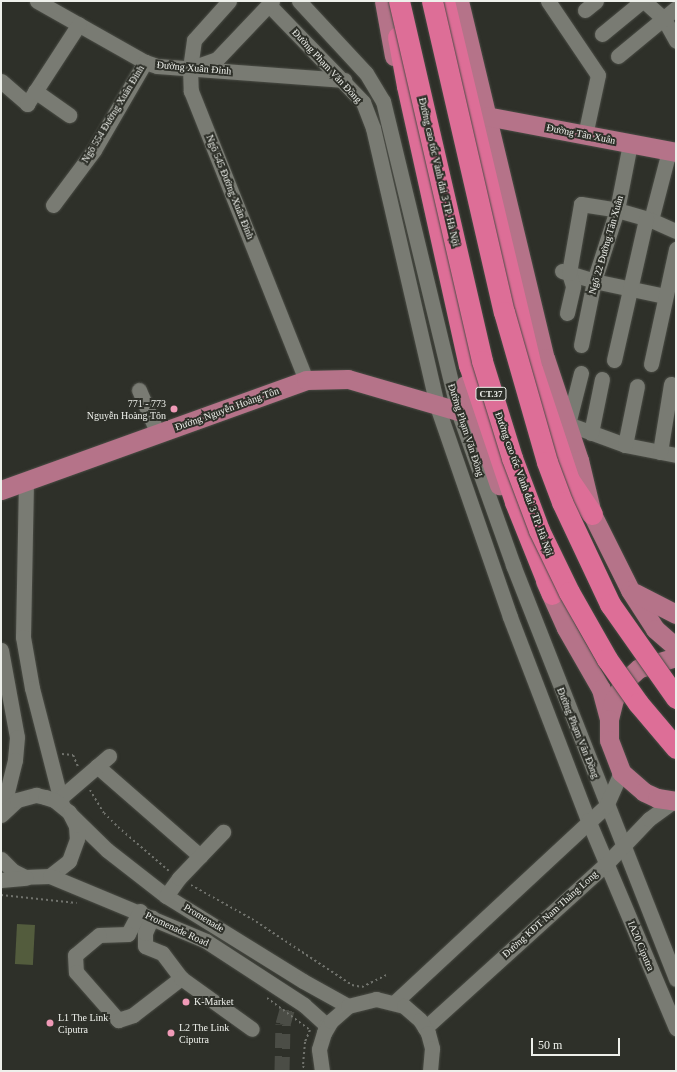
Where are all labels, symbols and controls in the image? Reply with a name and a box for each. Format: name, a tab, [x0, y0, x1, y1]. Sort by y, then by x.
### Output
street label: Đường Phạm Văn Đồng	[290, 26, 364, 106]
street label: Đường Xuân Đỉnh	[156, 59, 232, 77]
street label: Ngõ 554 Đường Xuân Đỉnh	[79, 63, 147, 165]
street label: Đường cao tốc Vành đai 3 TP. Hà Nội	[416, 96, 462, 248]
street label: Đường Tân Xuân	[545, 121, 617, 147]
street label: Ngõ 545 Đường Xuân Đỉnh	[203, 133, 257, 241]
street label: Ngõ 22 Đường Tân Xuân	[586, 194, 626, 296]
street label: Đường Phạm Văn Đồng	[445, 382, 487, 478]
street label: Đường Nguyễn Hoàng Tôn	[173, 385, 281, 433]
road number: CT.37	[475, 387, 507, 401]
place label: 771 - 773 Nguyễn Hoàng Tôn	[87, 397, 166, 420]
marker: 771 - 773 Nguyễn Hoàng Tôn	[169, 404, 179, 414]
street label: Đường cao tốc Vành đai 3 TP. Hà Nội	[492, 410, 556, 558]
street label: Đường Phạm Văn Đồng	[554, 686, 602, 780]
street label: Đường KĐT Nam Thăng Long	[500, 868, 600, 960]
street label: Promenade	[182, 901, 226, 935]
street label: Promenade Road	[143, 909, 211, 949]
street label: IA20 Ciputra	[625, 919, 657, 973]
place label: K-Market	[194, 996, 233, 1008]
marker: K-Market	[181, 997, 191, 1007]
place label: L1 The Link Ciputra	[58, 1011, 109, 1034]
marker: L1 The Link Ciputra	[45, 1018, 55, 1028]
place label: L2 The Link Ciputra	[179, 1021, 230, 1044]
marker: L2 The Link Ciputra	[166, 1028, 176, 1038]
scale bar	[533, 1030, 622, 1056]
text: 50 m	[538, 1038, 562, 1052]

